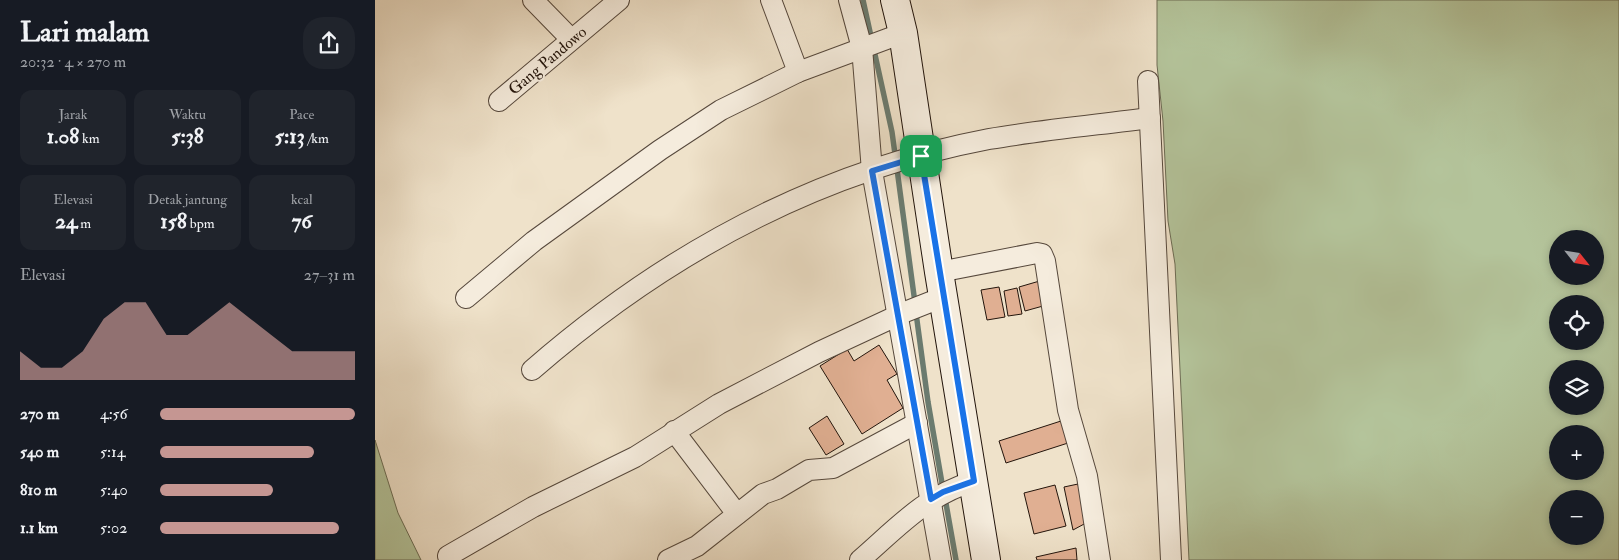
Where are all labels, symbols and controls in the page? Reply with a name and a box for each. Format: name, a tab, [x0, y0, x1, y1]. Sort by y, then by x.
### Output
text: Lari malam	[20, 15, 149, 50]
button: share	[303, 17, 355, 69]
street label: Gang Pandowo	[504, 22, 591, 99]
text: 20:32 · 4 × 270 m	[20, 52, 126, 72]
text: Jarak	[59, 106, 88, 123]
text: Waktu	[169, 106, 206, 123]
text: Pace	[289, 106, 314, 123]
text: 1.08	[47, 123, 79, 150]
text: 5:38	[171, 123, 204, 150]
text: 5:13	[275, 123, 305, 150]
text: km	[79, 130, 100, 147]
text: /km	[305, 130, 329, 147]
pin	[900, 135, 942, 177]
icon: arrive	[907, 142, 935, 170]
text: Elevasi	[53, 191, 93, 208]
text: Detak jantung	[148, 191, 227, 208]
text: kcal	[291, 191, 313, 208]
text: 24	[55, 208, 77, 235]
text: 158	[160, 208, 187, 235]
text: 76	[292, 208, 312, 235]
text: m	[77, 215, 91, 232]
text: bpm	[187, 215, 215, 232]
north arrow	[1549, 230, 1604, 285]
map controls	[1549, 230, 1604, 545]
text: Elevasi	[20, 265, 65, 285]
text: 27–31 m	[304, 265, 355, 285]
button: locate	[1549, 295, 1604, 350]
button: layers	[1549, 360, 1604, 415]
text: 270 m	[20, 404, 59, 424]
text: 4:56	[100, 404, 128, 424]
button: +	[1549, 425, 1604, 480]
text: 540 m	[20, 442, 59, 462]
text: 5:14	[100, 442, 125, 462]
text: 810 m	[20, 480, 57, 500]
text: 5:40	[100, 480, 128, 500]
button: −	[1549, 490, 1604, 545]
text: 1.1 km	[20, 518, 58, 538]
text: 5:02	[100, 518, 127, 538]

